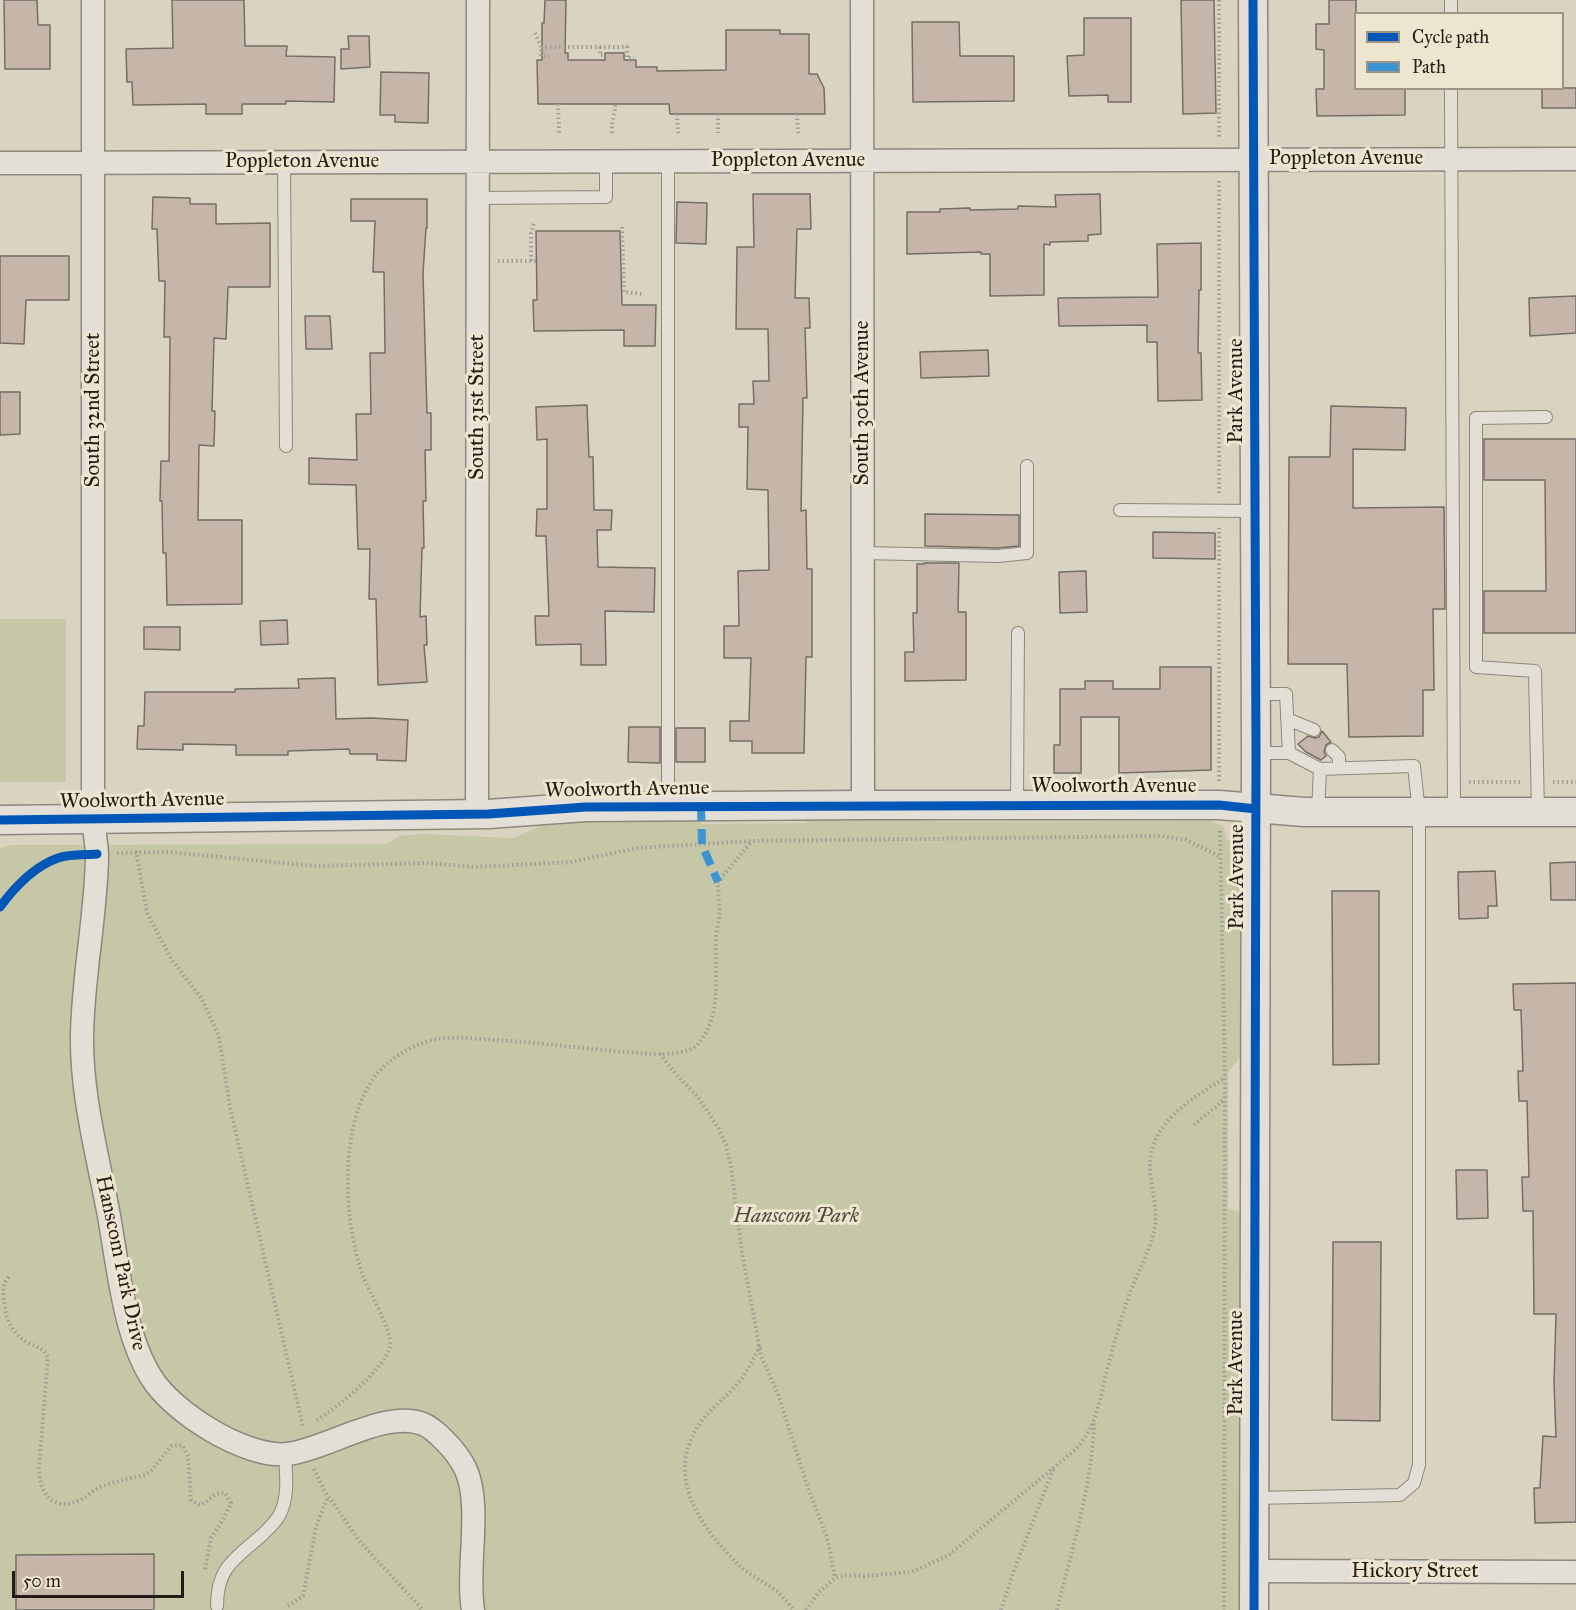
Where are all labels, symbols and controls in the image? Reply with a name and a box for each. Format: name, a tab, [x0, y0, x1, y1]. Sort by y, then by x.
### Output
legend	[1354, 12, 1564, 90]
text: Cycle path	[1412, 26, 1489, 48]
text: Path	[1412, 56, 1446, 78]
street label: Poppleton Avenue	[1269, 146, 1423, 172]
street label: Poppleton Avenue	[711, 148, 865, 174]
street label: Poppleton Avenue	[225, 149, 379, 175]
street label: South 30th Avenue	[850, 321, 876, 485]
street label: South 32nd Street	[81, 333, 107, 487]
street label: South 31st Street	[465, 334, 491, 480]
street label: Park Avenue	[1224, 338, 1250, 444]
street label: Woolworth Avenue	[1032, 774, 1196, 800]
street label: Woolworth Avenue	[544, 776, 710, 804]
street label: Woolworth Avenue	[59, 787, 225, 815]
street label: Park Avenue	[1225, 824, 1251, 930]
street label: Hanscom Park Drive	[89, 1173, 151, 1353]
park label: Hanscom Park	[733, 1204, 859, 1230]
street label: Park Avenue	[1224, 1310, 1250, 1416]
scale bar	[15, 1559, 188, 1597]
street label: Hickory Street	[1351, 1559, 1479, 1585]
text: 50 m	[23, 1570, 61, 1592]

